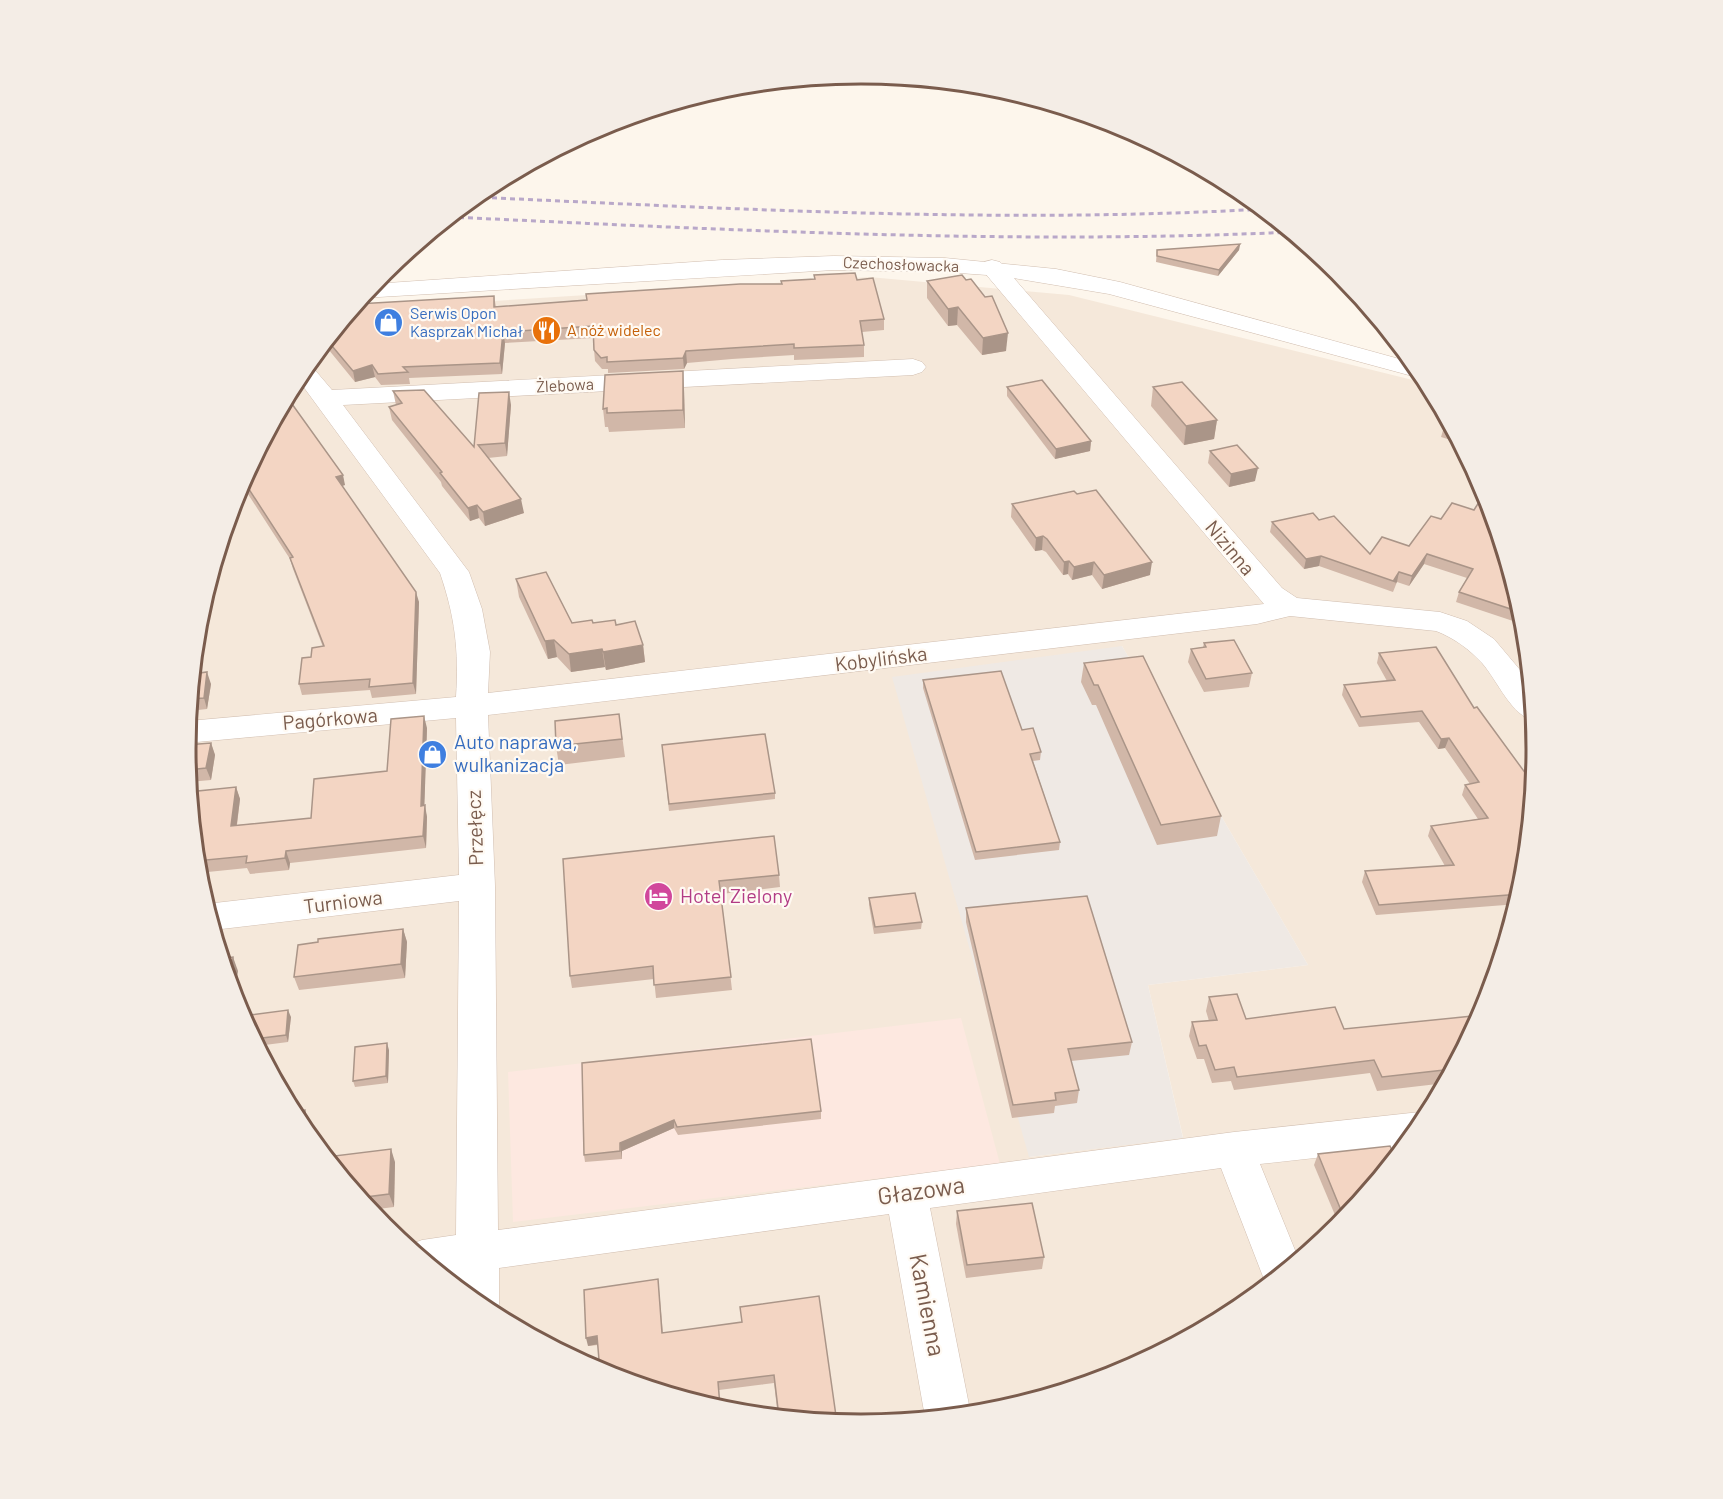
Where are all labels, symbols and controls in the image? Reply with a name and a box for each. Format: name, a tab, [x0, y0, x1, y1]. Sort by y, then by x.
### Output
street label: Czechosłowacka	[843, 252, 960, 275]
place label: Serwis Opon Kasprzak Michał	[410, 303, 524, 340]
shop icon: Serwis Opon Kasprzak Michał	[373, 306, 405, 338]
restaurant icon: A nóż widelec	[530, 314, 562, 346]
place label: A nóż widelec	[567, 320, 661, 339]
street label: Żlebowa	[536, 374, 594, 395]
street label: Nizinna	[1201, 515, 1261, 580]
street label: Kobylińska	[833, 640, 928, 676]
street label: Pagórkowa	[281, 702, 378, 734]
place label: Auto naprawa, wulkanizacja	[454, 729, 578, 776]
shop icon: Auto naprawa, wulkanizacja	[417, 738, 449, 770]
street label: Przełęcz	[461, 790, 487, 866]
hotel icon: Hotel Zielony	[643, 880, 675, 912]
place label: Hotel Zielony	[680, 883, 792, 907]
street label: Turniowa	[302, 884, 384, 918]
street label: Głazowa	[875, 1169, 966, 1210]
street label: Kamienna	[904, 1251, 953, 1358]

